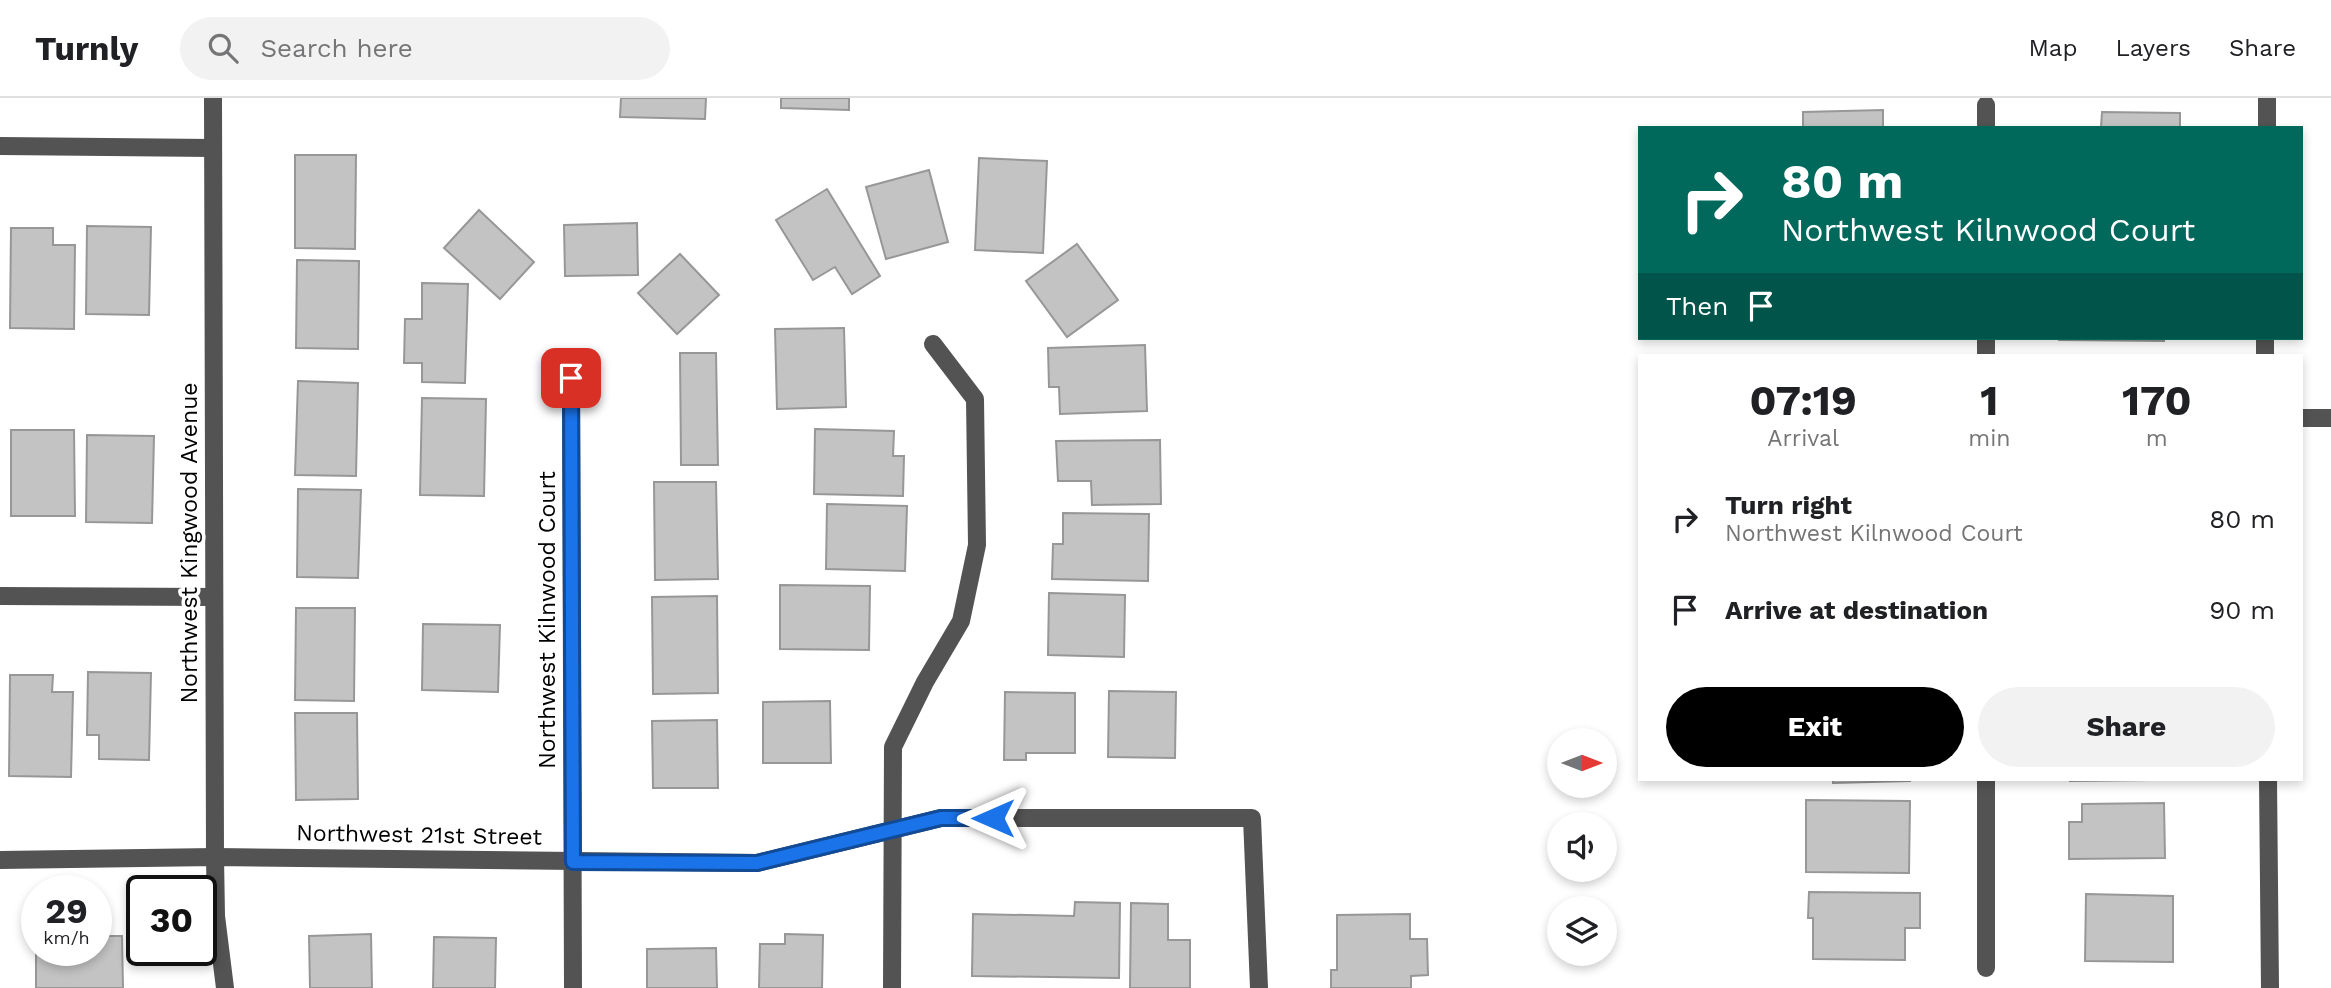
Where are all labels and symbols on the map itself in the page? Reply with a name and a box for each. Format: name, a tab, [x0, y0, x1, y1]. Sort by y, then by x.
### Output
pin	[541, 348, 601, 408]
street label: Northwest Kingwood Avenue	[176, 382, 203, 704]
street label: Northwest Kilnwood Court	[534, 471, 561, 769]
north arrow	[1547, 728, 1617, 798]
position arrow	[956, 781, 1030, 855]
street label: Northwest 21st Street	[296, 819, 542, 851]
speed limit sign: 30	[126, 875, 217, 966]

